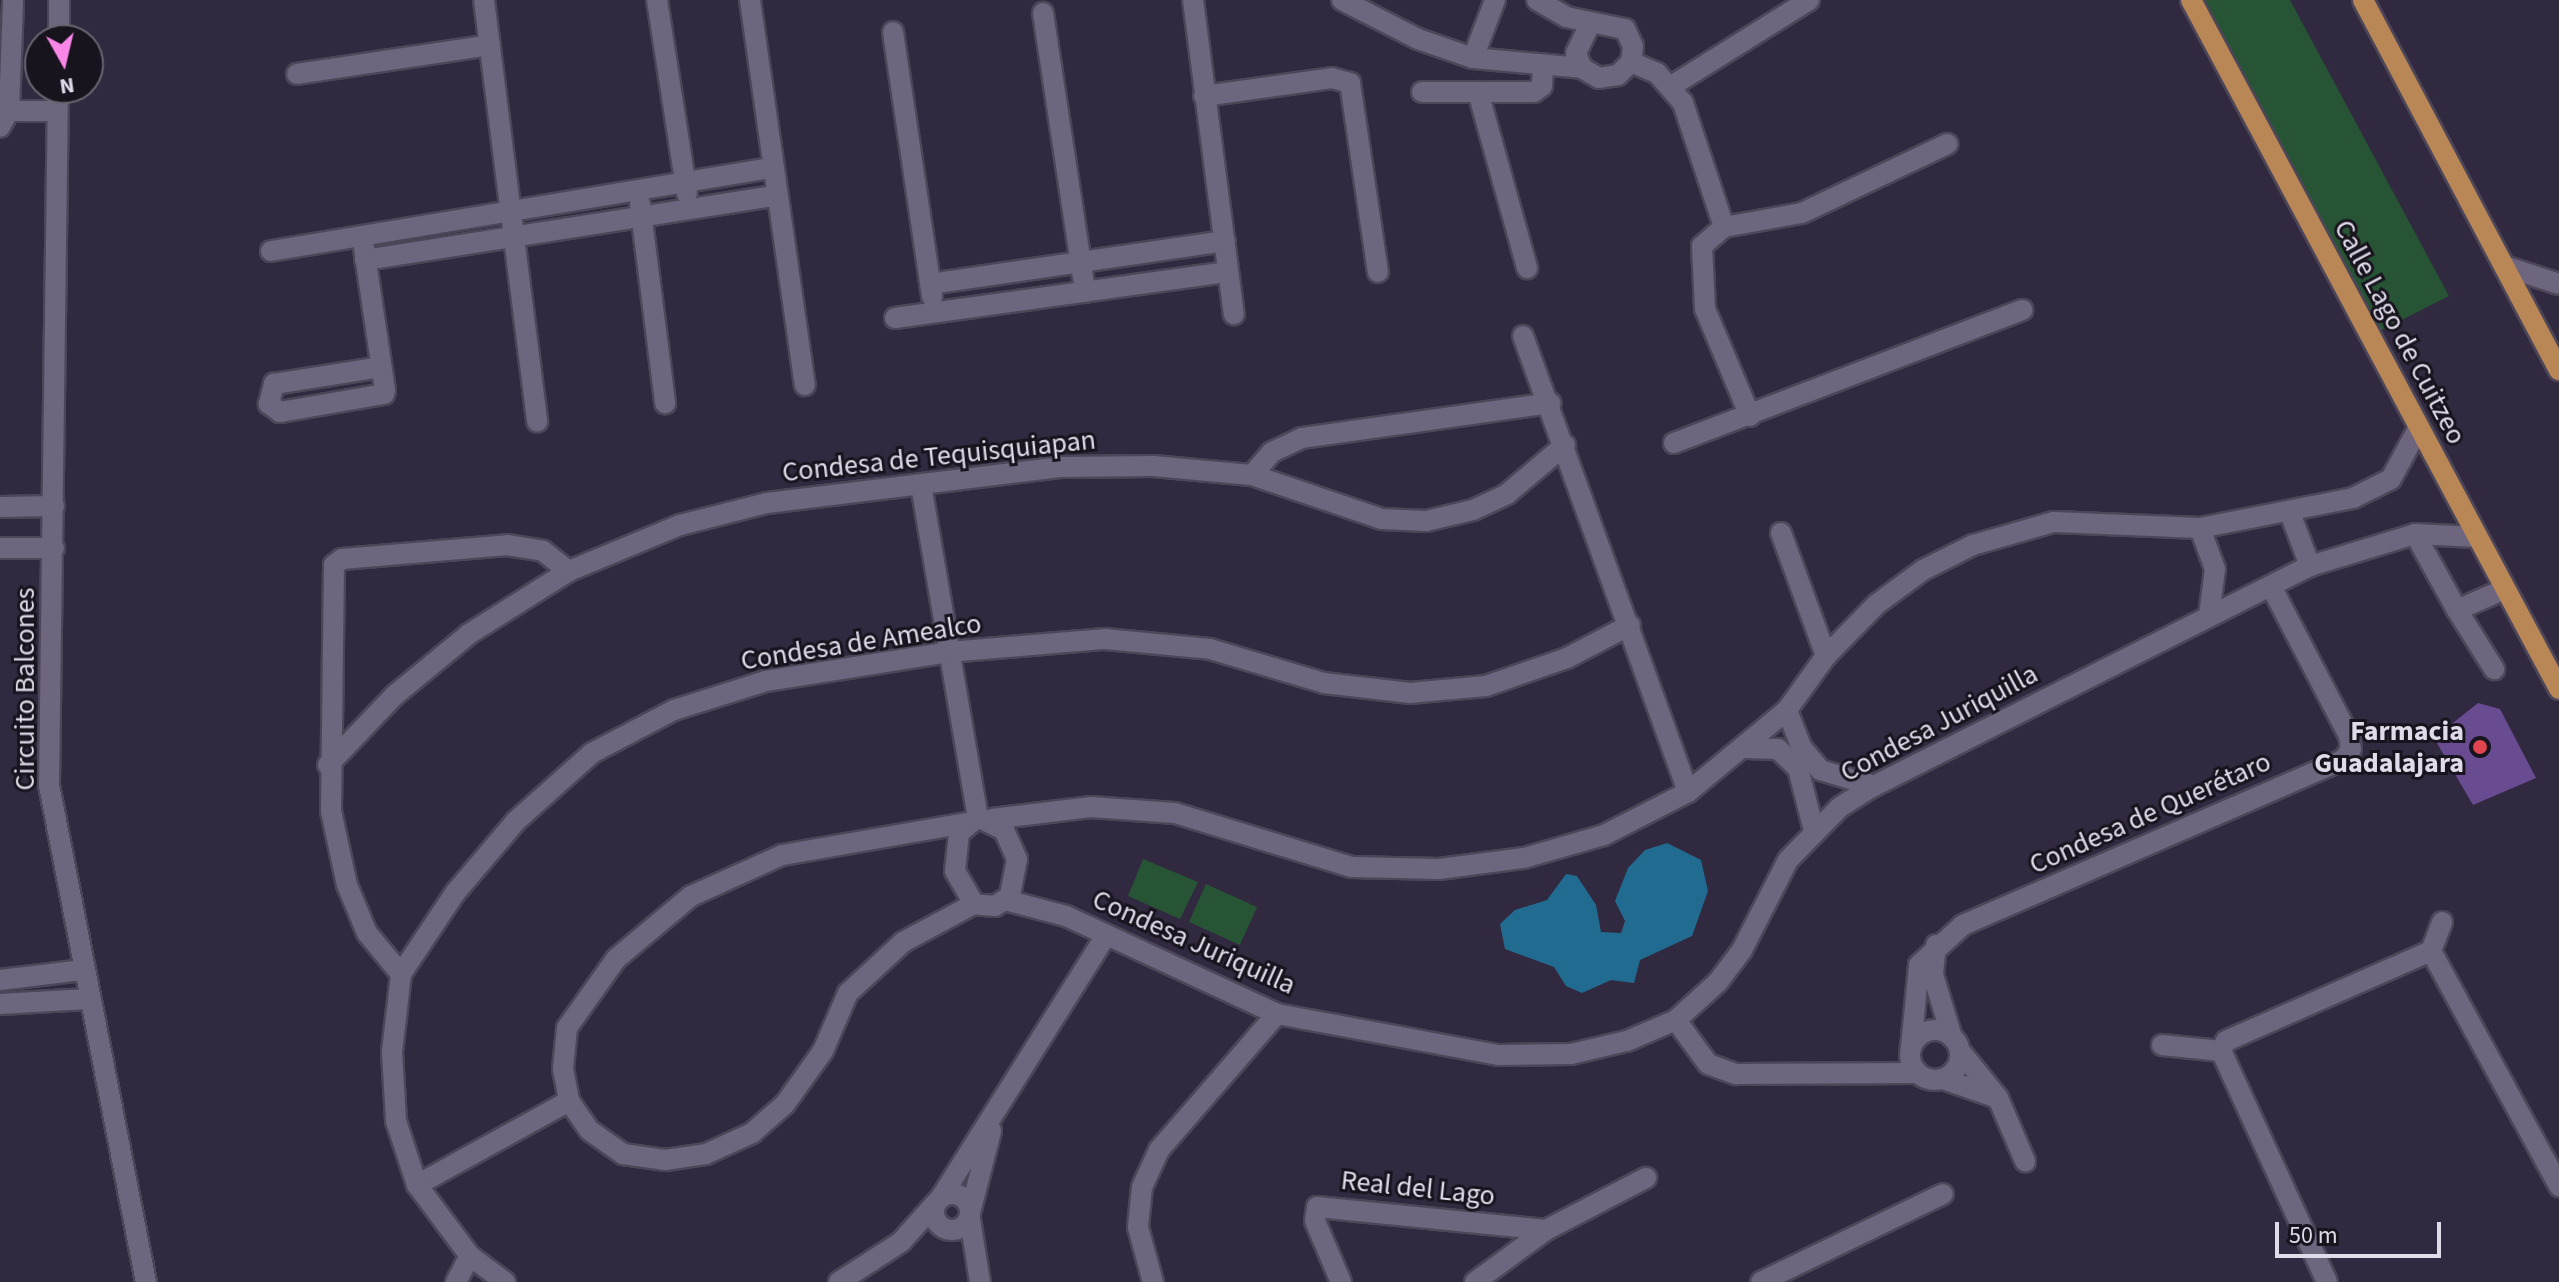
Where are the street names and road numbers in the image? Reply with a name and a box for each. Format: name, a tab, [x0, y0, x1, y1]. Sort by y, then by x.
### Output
street label: Calle Lago de Cuitzeo	[2327, 214, 2473, 450]
street label: Condesa de Tequisquiapan	[781, 423, 1097, 489]
street label: Circuito Balcones	[8, 587, 42, 791]
street label: Condesa de Amealco	[738, 606, 984, 678]
street label: Condesa Juriquilla	[1835, 657, 2043, 789]
street label: Condesa de Querétaro	[2024, 745, 2276, 881]
street label: Condesa Juriquilla	[1087, 882, 1301, 1002]
street label: Real del Lago	[1339, 1163, 1497, 1213]

